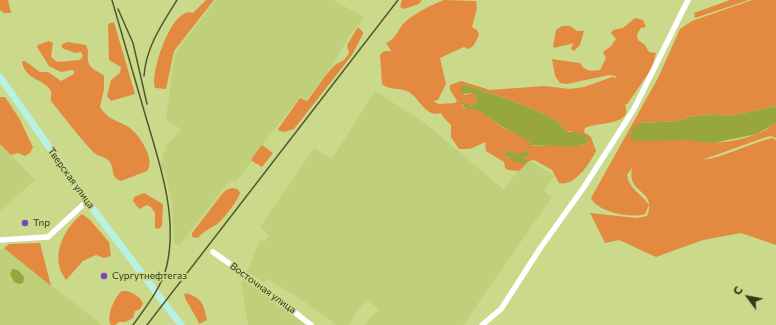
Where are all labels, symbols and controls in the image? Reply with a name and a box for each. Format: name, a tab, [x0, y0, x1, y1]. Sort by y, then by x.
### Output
street label: Тверская улица	[45, 145, 97, 211]
place label: Tnp	[33, 217, 50, 229]
marker: Tnp	[20, 218, 30, 228]
street label: Восточная улица	[228, 260, 298, 316]
place label: Сургутнефтегаз	[112, 270, 187, 282]
marker: Сургутнефтегаз	[99, 271, 109, 281]
north arrow	[728, 277, 768, 317]
text: С	[730, 284, 745, 297]

